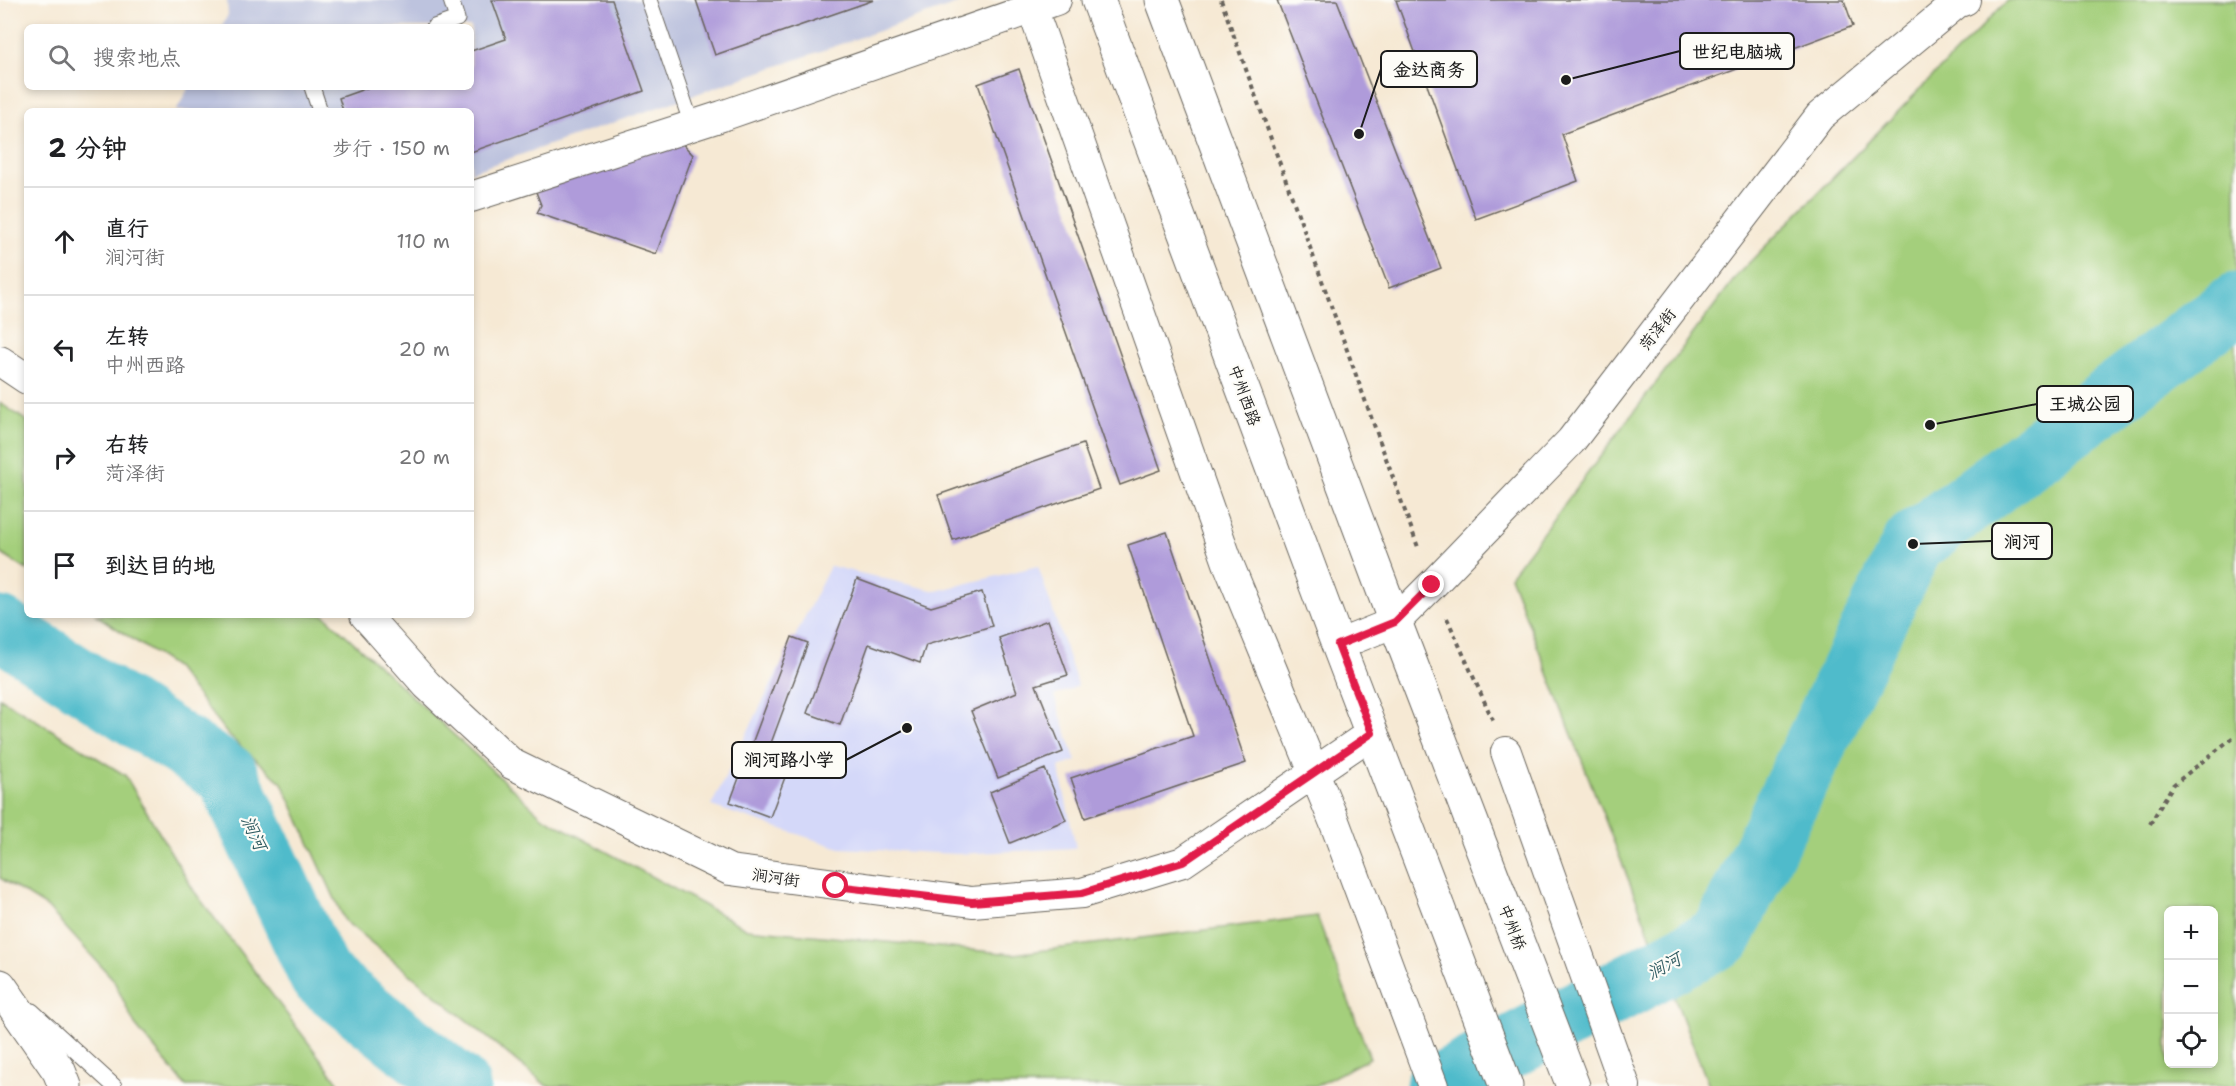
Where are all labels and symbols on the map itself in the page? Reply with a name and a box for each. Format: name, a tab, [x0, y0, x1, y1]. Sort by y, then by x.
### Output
callout: 世纪电脑城	[1680, 33, 1794, 69]
text: 世纪电脑城	[1692, 40, 1782, 64]
callout: 金达商务	[1381, 51, 1477, 87]
text: 金达商务	[1393, 58, 1465, 82]
street label: 菏泽街	[1634, 304, 1680, 355]
street label: 中州西路	[1224, 362, 1265, 429]
callout: 王城公园	[2037, 386, 2133, 422]
text: 王城公园	[2049, 392, 2121, 416]
callout: 涧河	[1992, 523, 2052, 559]
text: 涧河	[2004, 530, 2040, 554]
route end	[1418, 571, 1444, 597]
callout: 涧河路小学	[732, 742, 846, 778]
text: 涧河路小学	[744, 748, 834, 772]
water label: 涧河	[236, 812, 274, 857]
street label: 涧河街	[751, 864, 801, 891]
route start	[822, 872, 848, 898]
street label: 中州桥	[1494, 901, 1531, 953]
water label: 涧河	[1642, 946, 1688, 985]

